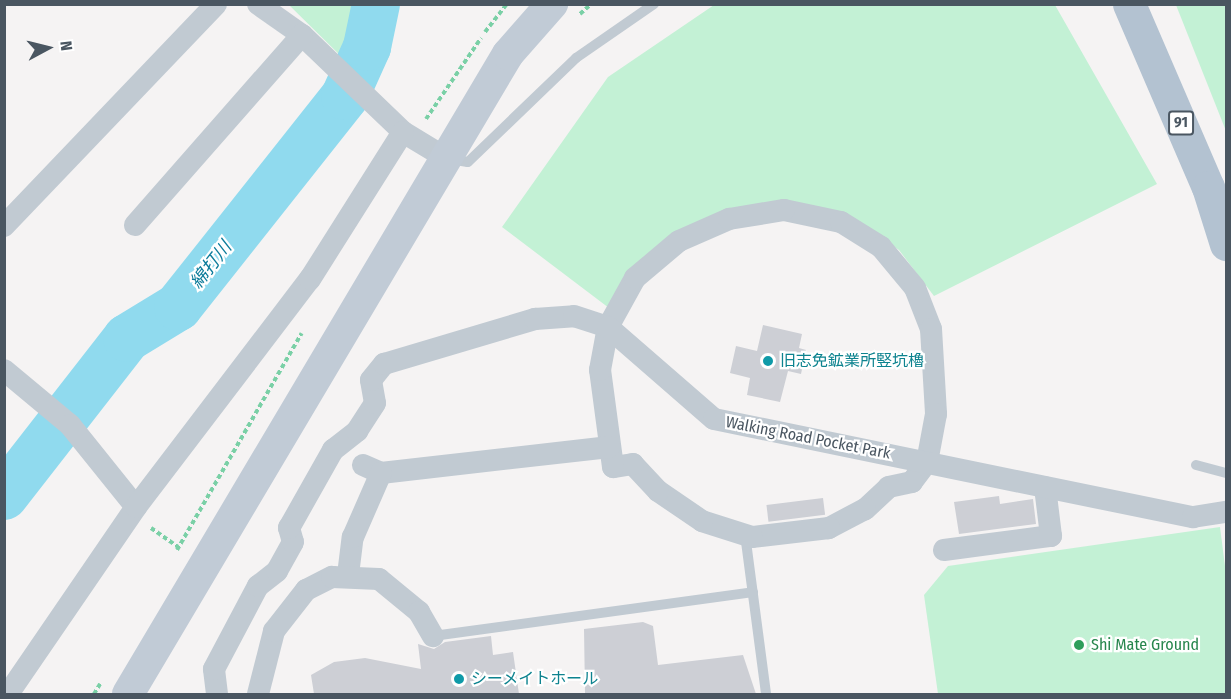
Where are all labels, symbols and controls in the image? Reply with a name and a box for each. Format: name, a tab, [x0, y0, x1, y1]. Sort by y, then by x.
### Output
north arrow	[18, 18, 78, 78]
text: N	[56, 40, 76, 52]
road number: 91	[1168, 111, 1194, 135]
water label: 綿打川	[186, 237, 236, 293]
place label: 旧志免鉱業所竪坑櫓	[780, 351, 924, 371]
marker: 旧志免鉱業所竪坑櫓	[761, 354, 775, 368]
street label: Walking Road Pocket Park	[724, 413, 892, 463]
place label: Shi Mate Ground	[1091, 635, 1199, 655]
marker: Shi Mate Ground	[1072, 638, 1086, 652]
place label: シーメイトホール	[471, 669, 599, 689]
marker: シーメイトホール	[452, 672, 466, 686]

